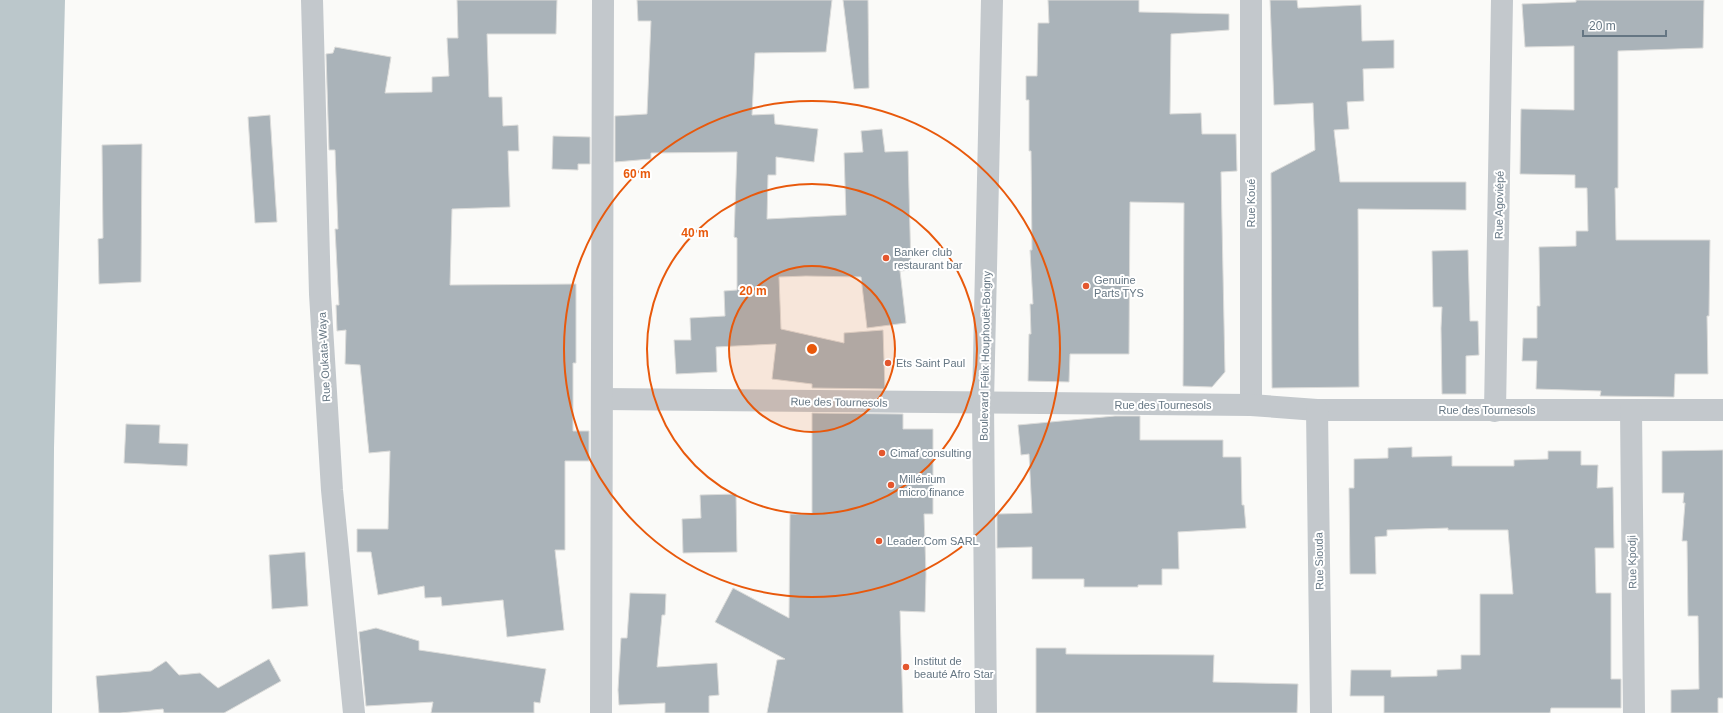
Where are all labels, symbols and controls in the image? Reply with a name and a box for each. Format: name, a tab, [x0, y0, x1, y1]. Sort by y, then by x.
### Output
scale bar	[1583, 12, 1666, 38]
text: 20 m	[1589, 19, 1616, 33]
text: 60 m	[623, 167, 651, 181]
street label: Rue Agoviépé	[1492, 171, 1506, 239]
street label: Rue Koué	[1245, 179, 1257, 227]
text: 40 m	[681, 226, 709, 240]
place label: Banker club restaurant bar	[894, 246, 963, 271]
marker: Banker club restaurant bar	[881, 253, 891, 263]
street label: Boulevard Félix Houphouët-Boigny	[978, 270, 992, 441]
place label: Genuine Parts TYS	[1094, 274, 1144, 299]
marker: Genuine Parts TYS	[1081, 281, 1091, 291]
text: 20 m	[739, 284, 767, 298]
street label: Rue Oukata-Waya	[316, 311, 332, 402]
centre of rings	[805, 342, 819, 356]
place label: Ets Saint Paul	[896, 357, 965, 369]
marker: Ets Saint Paul	[883, 358, 893, 368]
street label: Rue des Tournesols	[790, 395, 888, 409]
street label: Rue des Tournesols	[1114, 399, 1212, 411]
street label: Rue des Tournesols	[1438, 404, 1536, 416]
place label: Cimaf consulting	[890, 447, 971, 459]
marker: Cimaf consulting	[877, 448, 887, 458]
place label: Millénium micro finance	[899, 473, 964, 498]
marker: Millénium micro finance	[886, 480, 896, 490]
street label: Rue Siouda	[1312, 531, 1326, 590]
place label: Leader.Com SARL	[887, 535, 979, 547]
street label: Rue Kpodji	[1626, 535, 1638, 589]
marker: Leader.Com SARL	[874, 536, 884, 546]
place label: Institut de beauté Afro Star	[914, 655, 994, 680]
marker: Institut de beauté Afro Star	[901, 662, 911, 672]

